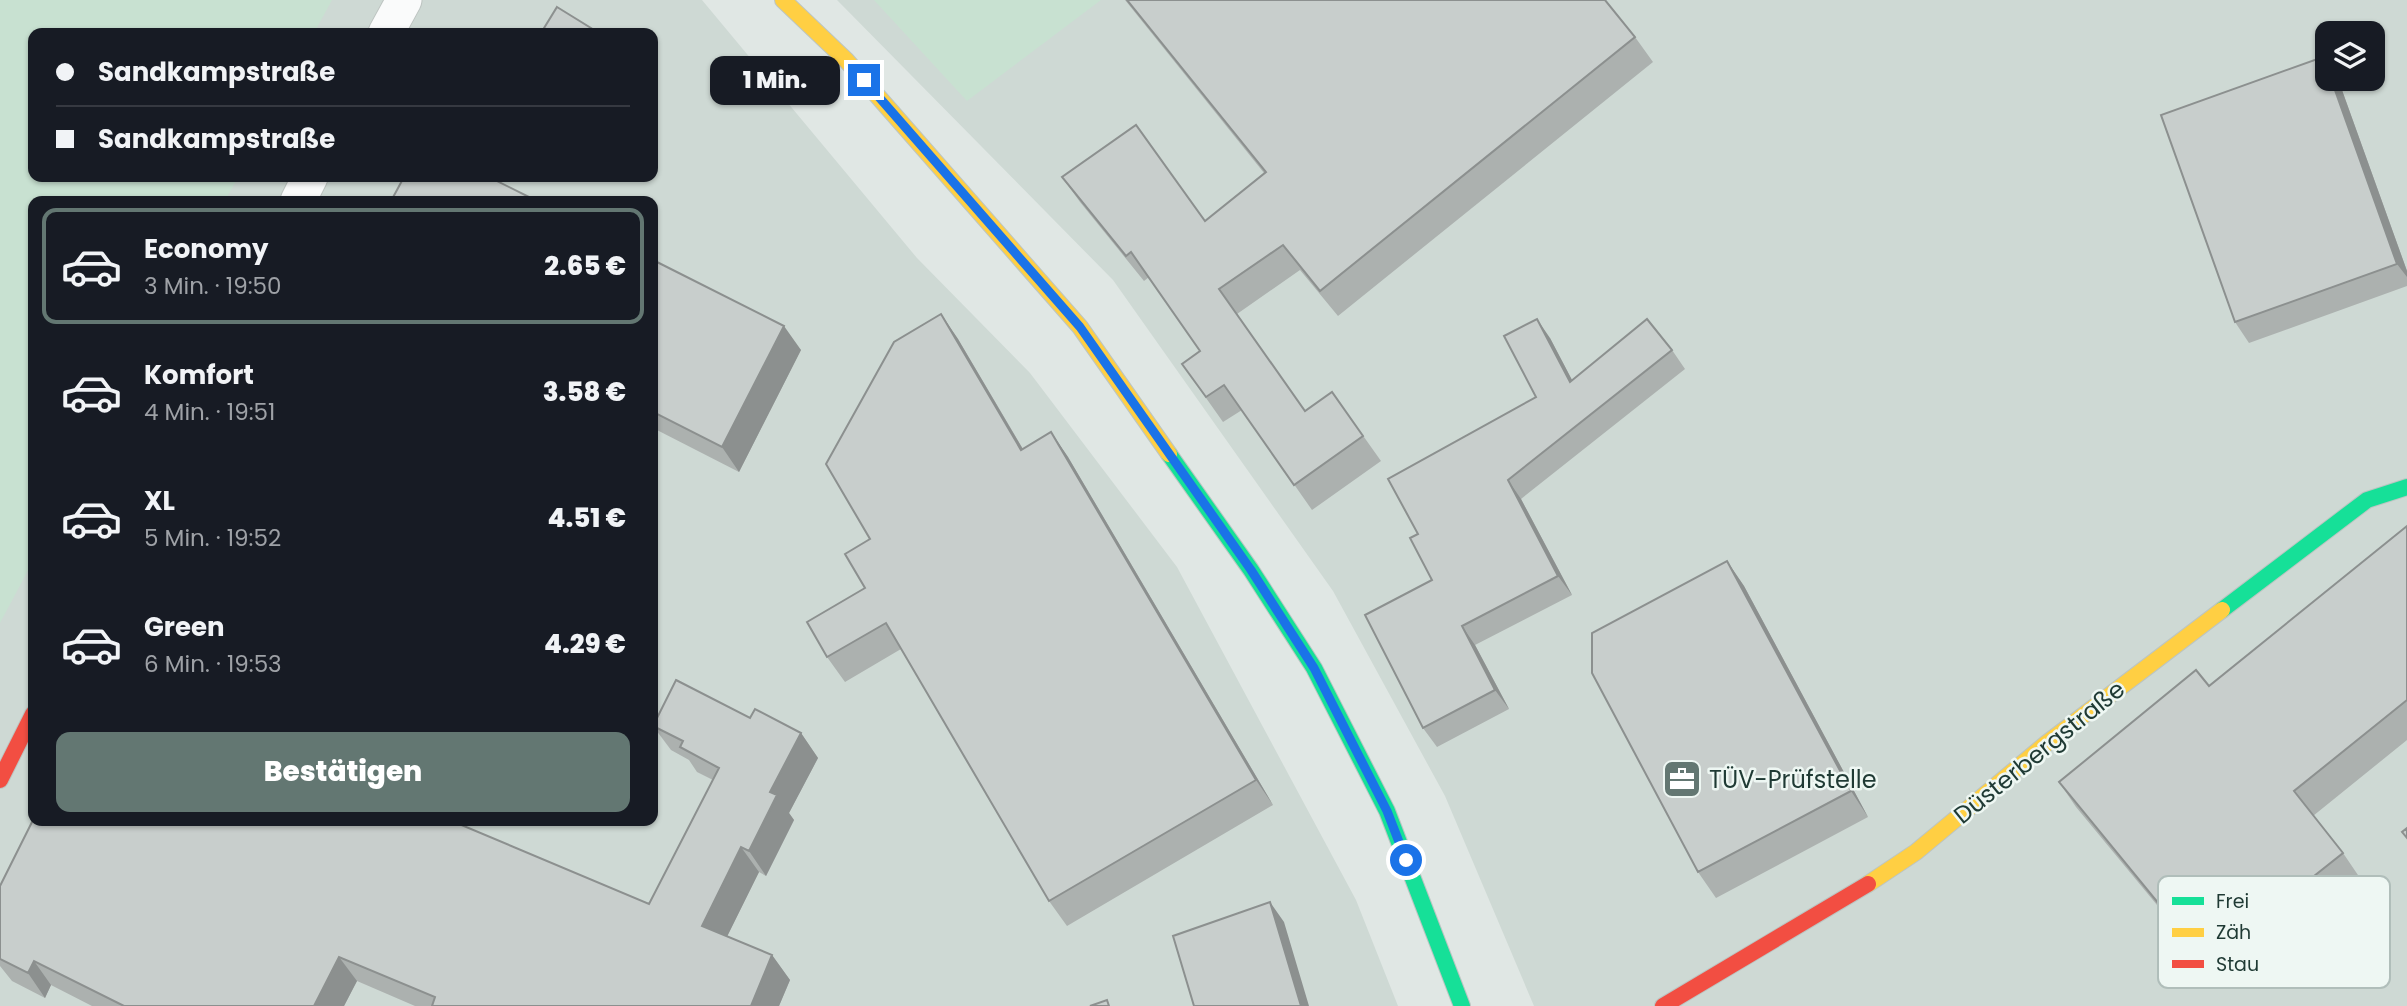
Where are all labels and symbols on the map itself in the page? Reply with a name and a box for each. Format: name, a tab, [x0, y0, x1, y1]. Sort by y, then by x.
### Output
callout: 1 Min.	[710, 56, 840, 104]
route end	[848, 64, 880, 96]
street label: Düsterbergstraße	[1946, 673, 2132, 831]
office icon: TÜV-Prüfstelle	[1661, 758, 1703, 800]
place label: TÜV-Prüfstelle	[1709, 763, 1877, 796]
route start	[1390, 844, 1422, 876]
legend	[2158, 876, 2390, 988]
text: Frei	[2216, 888, 2249, 915]
text: Zäh	[2216, 919, 2251, 946]
text: Stau	[2216, 951, 2259, 978]

